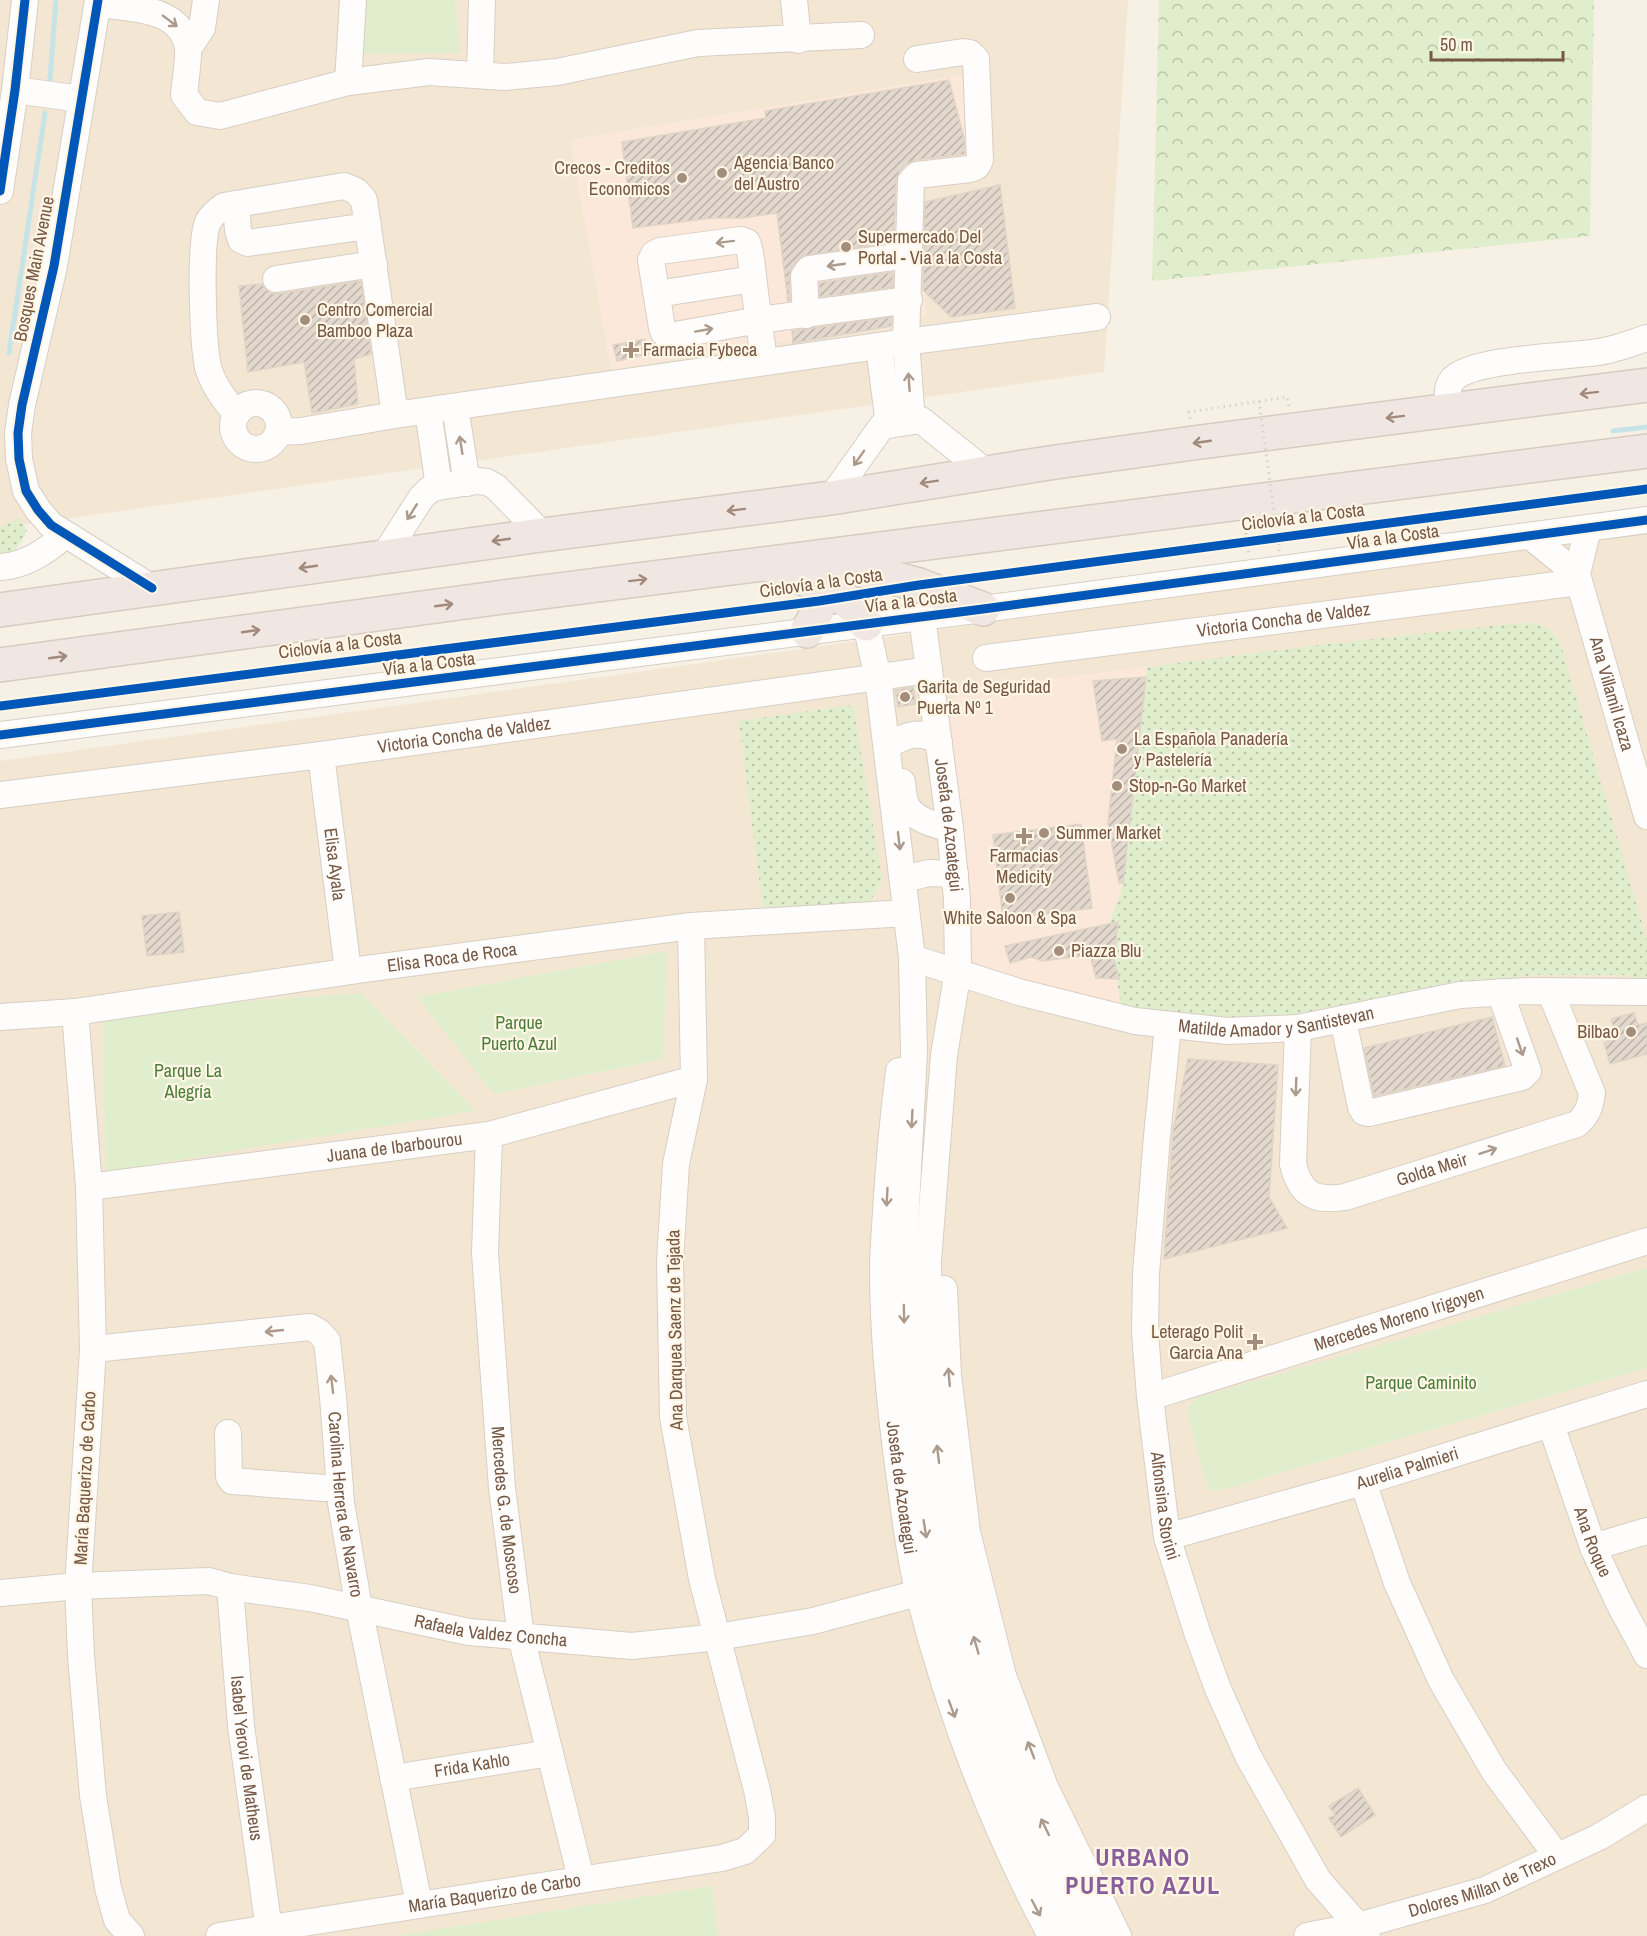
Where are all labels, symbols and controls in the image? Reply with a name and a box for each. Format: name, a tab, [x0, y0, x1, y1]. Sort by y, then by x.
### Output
one-way arrow	[162, 15, 178, 27]
scale bar	[1431, 24, 1563, 62]
text: 50 m	[1440, 32, 1473, 57]
place label: Agencia Banco del Austro	[733, 150, 834, 196]
place label: Crecos - Creditos Economicos	[554, 155, 670, 201]
marker: Agencia Banco del Austro	[715, 166, 729, 180]
marker: Crecos - Creditos Economicos	[675, 171, 689, 185]
street label: Bosques Main Avenue	[7, 194, 60, 344]
place label: Supermercado Del Portal - Via a la Costa	[858, 224, 1002, 270]
one-way arrow	[716, 237, 736, 248]
marker: Supermercado Del Portal - Via a la Costa	[839, 240, 853, 254]
one-way arrow	[826, 260, 846, 271]
place label: Centro Comercial Bamboo Plaza	[317, 297, 433, 343]
marker: Centro Comercial Bamboo Plaza	[298, 313, 312, 327]
one-way arrow	[694, 324, 714, 335]
place label: Farmacia Fybeca	[643, 337, 757, 362]
marker: Farmacia Fybeca	[624, 343, 638, 357]
one-way arrow	[903, 372, 914, 392]
one-way arrow	[1580, 387, 1599, 398]
one-way arrow	[1386, 412, 1406, 423]
one-way arrow	[455, 435, 466, 455]
one-way arrow	[1193, 436, 1212, 447]
one-way arrow	[853, 449, 865, 465]
one-way arrow	[920, 477, 939, 488]
street label: Ciclovía a la Costa	[1240, 497, 1366, 536]
one-way arrow	[406, 503, 418, 520]
one-way arrow	[726, 505, 746, 516]
street label: Vía a la Costa	[1345, 518, 1440, 555]
one-way arrow	[491, 535, 511, 546]
one-way arrow	[298, 561, 318, 572]
street label: Ciclovía a la Costa	[758, 562, 884, 604]
one-way arrow	[627, 575, 647, 586]
street label: Vía a la Costa	[864, 582, 958, 619]
street label: Victoria Concha de Valdez	[1195, 596, 1372, 643]
one-way arrow	[434, 599, 454, 610]
one-way arrow	[241, 625, 261, 636]
street label: Ciclovía a la Costa	[277, 625, 403, 664]
street label: Ana Villamil Icaza	[1583, 633, 1641, 754]
street label: Vía a la Costa	[382, 645, 476, 682]
one-way arrow	[48, 652, 67, 663]
place label: Garita de Seguridad Puerta Nº 1	[917, 674, 1051, 720]
marker: Garita de Seguridad Puerta Nº 1	[898, 690, 912, 704]
street label: Victoria Concha de Valdez	[376, 710, 552, 759]
place label: La Española Panadería y Pastelería	[1134, 726, 1288, 772]
marker: La Española Panadería y Pastelería	[1115, 742, 1129, 756]
street label: Josefa de Azoategui	[929, 757, 969, 893]
place label: Stop-n-Go Market	[1129, 773, 1246, 798]
marker: Stop-n-Go Market	[1110, 779, 1124, 793]
place label: Summer Market	[1056, 820, 1161, 845]
street label: Elisa Ayala	[318, 826, 352, 902]
marker: Summer Market	[1037, 826, 1051, 840]
marker: Farmacias Medicity	[1017, 829, 1031, 843]
one-way arrow	[894, 831, 905, 851]
place label: Farmacias Medicity	[990, 843, 1059, 889]
marker: White Saloon & Spa	[1003, 891, 1017, 905]
place label: White Saloon & Spa	[944, 905, 1076, 930]
street label: Elisa Roca de Roca	[385, 936, 518, 978]
place label: Piazza Blu	[1071, 938, 1142, 963]
marker: Piazza Blu	[1052, 944, 1066, 958]
street label: Matilde Amador y Santistevan	[1177, 1000, 1376, 1043]
park label: Parque Puerto Azul	[481, 1010, 557, 1056]
place label: Bilbao	[1577, 1019, 1619, 1044]
marker: Bilbao	[1624, 1025, 1638, 1039]
one-way arrow	[1515, 1037, 1526, 1056]
park label: Parque La Alegría	[154, 1058, 222, 1104]
one-way arrow	[1290, 1076, 1301, 1096]
one-way arrow	[906, 1109, 917, 1129]
street label: Juana de Ibarbourou	[325, 1126, 464, 1168]
one-way arrow	[1478, 1145, 1497, 1156]
street label: Golda Meir	[1393, 1146, 1470, 1192]
one-way arrow	[881, 1187, 892, 1207]
street label: Ana Darquea Saenz de Tejada	[660, 1229, 689, 1432]
street label: Mercedes Moreno Irigoyen	[1311, 1280, 1487, 1357]
one-way arrow	[898, 1303, 910, 1323]
place label: Leterago Polit Garcia Ana	[1151, 1319, 1243, 1365]
one-way arrow	[264, 1326, 284, 1337]
marker: Leterago Polit Garcia Ana	[1248, 1335, 1262, 1349]
one-way arrow	[943, 1367, 954, 1387]
park label: Parque Caminito	[1365, 1370, 1477, 1395]
one-way arrow	[326, 1374, 337, 1394]
street label: María Baquerizo de Carbo	[67, 1390, 102, 1565]
street label: Carolina Herrera de Navarro	[322, 1411, 370, 1599]
street label: Josefa de Azoategui	[881, 1419, 923, 1556]
street label: Mercedes G. de Moscoso	[486, 1425, 528, 1595]
street label: Aurelia Palmieri	[1352, 1440, 1462, 1496]
one-way arrow	[932, 1444, 943, 1464]
street label: Alfonsina Storini	[1145, 1449, 1186, 1563]
street label: Ana Roque	[1568, 1502, 1618, 1581]
one-way arrow	[920, 1518, 931, 1538]
street label: Rafaela Valdez Concha	[412, 1608, 568, 1652]
one-way arrow	[970, 1636, 981, 1655]
street label: Isabel Yerovi de Matheus	[225, 1675, 270, 1842]
one-way arrow	[948, 1699, 959, 1718]
one-way arrow	[1025, 1741, 1036, 1760]
street label: Frida Kahlo	[432, 1747, 512, 1783]
one-way arrow	[1038, 1818, 1050, 1836]
district label: URBANO PUERTO AZUL	[1065, 1841, 1221, 1901]
street label: Dolores Millan de Trexo	[1405, 1846, 1560, 1923]
street label: María Baquerizo de Carbo	[407, 1867, 583, 1918]
one-way arrow	[1030, 1899, 1042, 1916]

